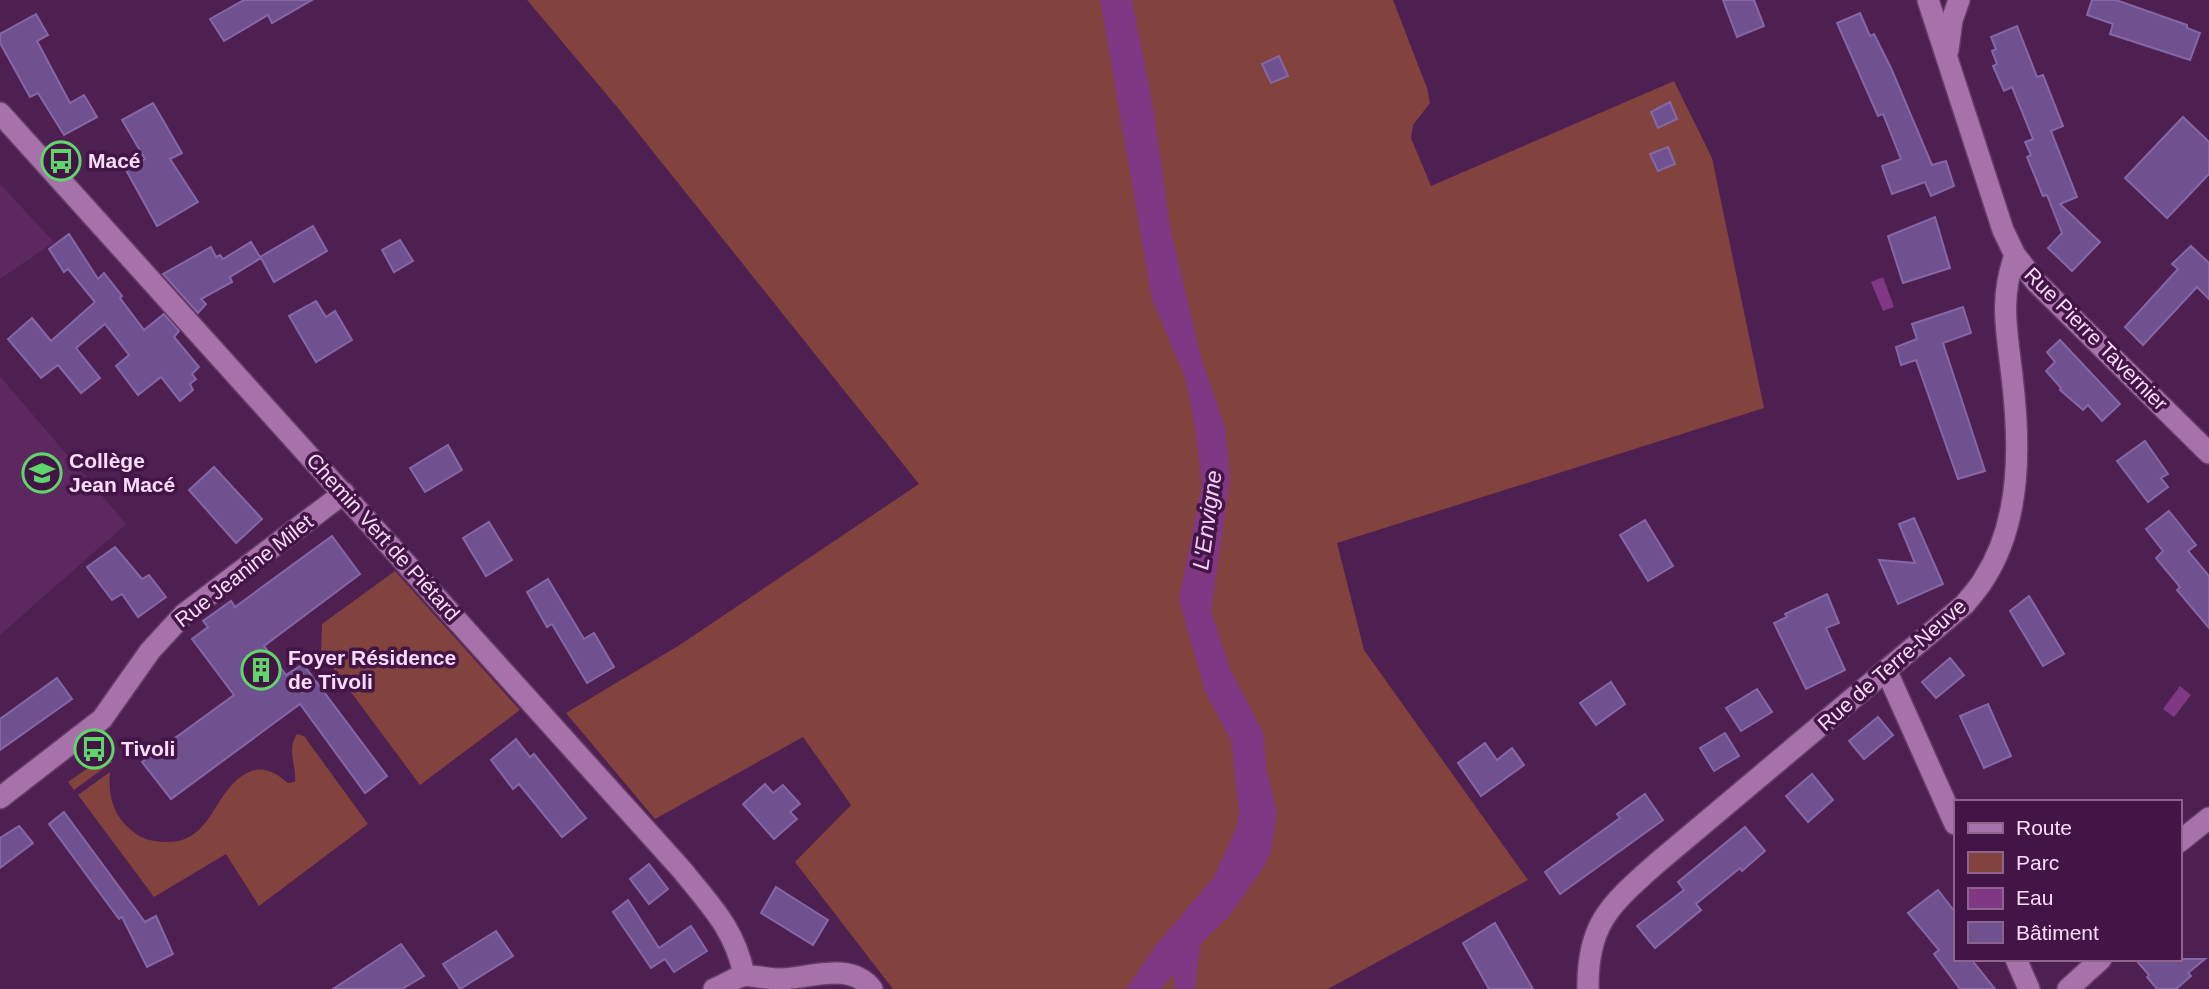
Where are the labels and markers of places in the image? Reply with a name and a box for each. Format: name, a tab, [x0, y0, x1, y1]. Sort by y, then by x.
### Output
bus stop icon: Macé	[40, 140, 82, 182]
place label: Macé	[88, 149, 141, 172]
place label: Collège Jean Macé	[69, 449, 175, 496]
school or university icon: Collège Jean Macé	[21, 452, 63, 494]
place label: Foyer Résidence de Tivoli	[288, 646, 456, 693]
building icon: Foyer Résidence de Tivoli	[240, 649, 282, 691]
bus stop icon: Tivoli	[73, 728, 115, 770]
place label: Tivoli	[121, 737, 175, 760]

